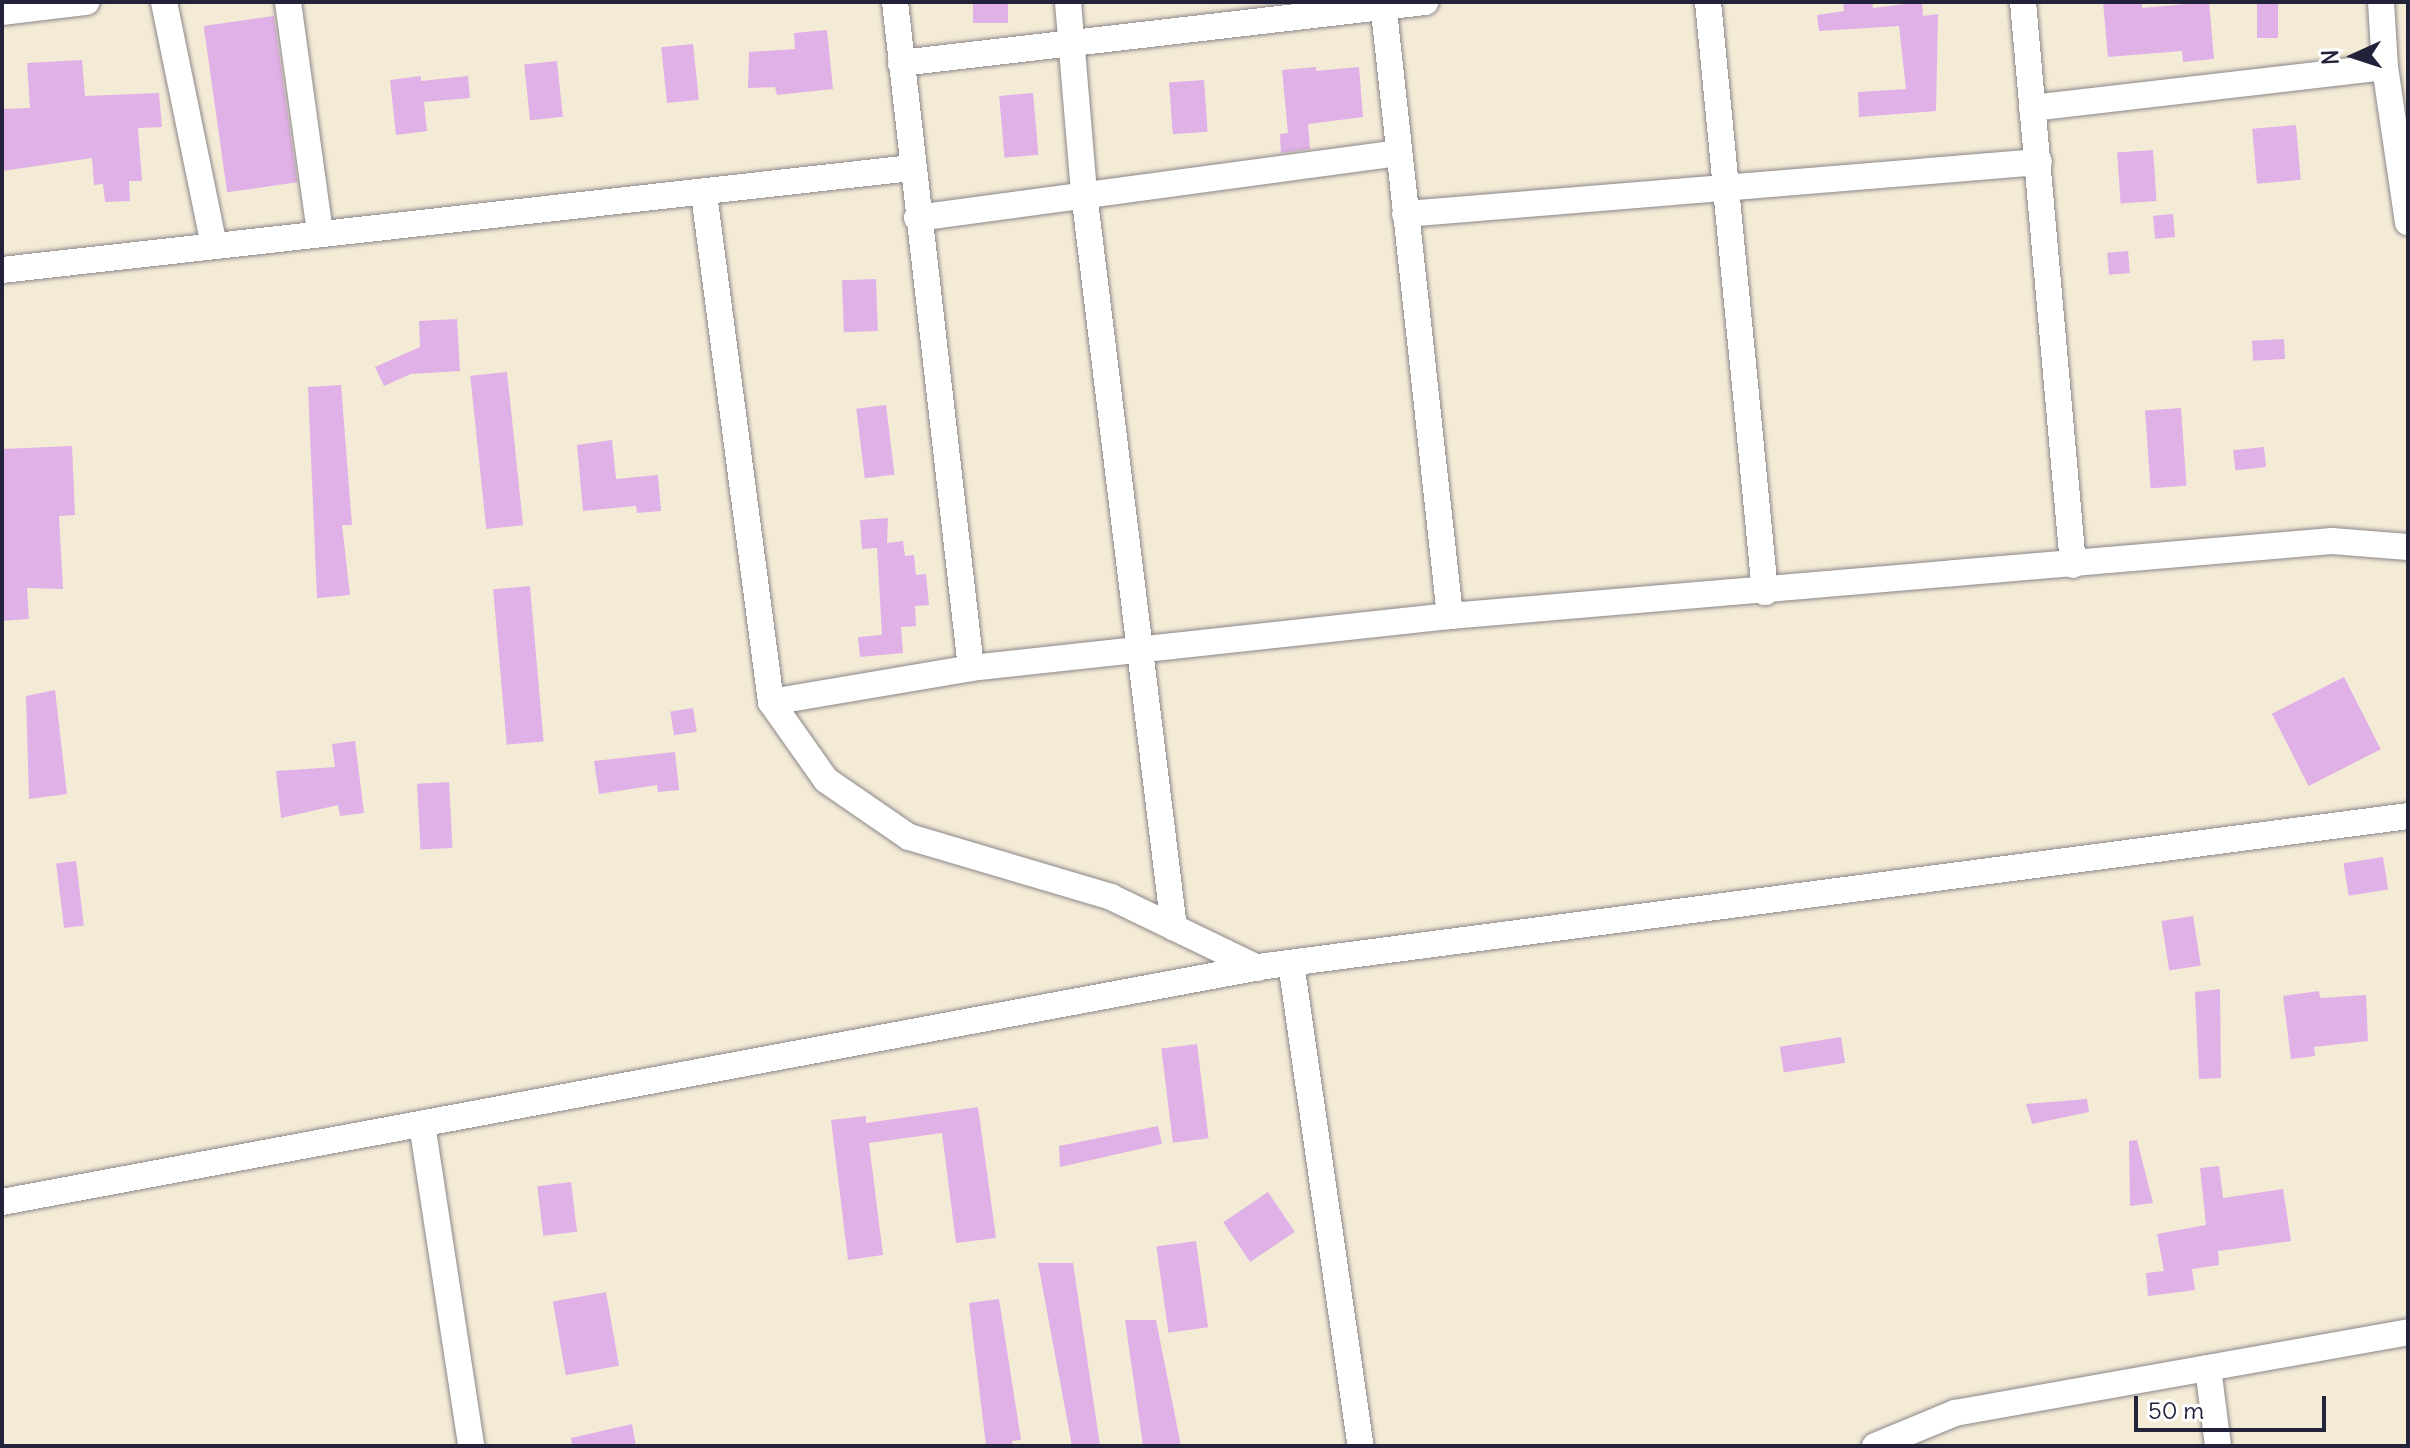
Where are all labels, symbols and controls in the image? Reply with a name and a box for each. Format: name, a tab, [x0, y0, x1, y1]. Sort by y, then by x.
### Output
north arrow	[2314, 16, 2394, 96]
text: N	[2316, 49, 2344, 66]
scale bar	[2138, 1380, 2330, 1430]
text: 50 m	[2148, 1395, 2204, 1425]

